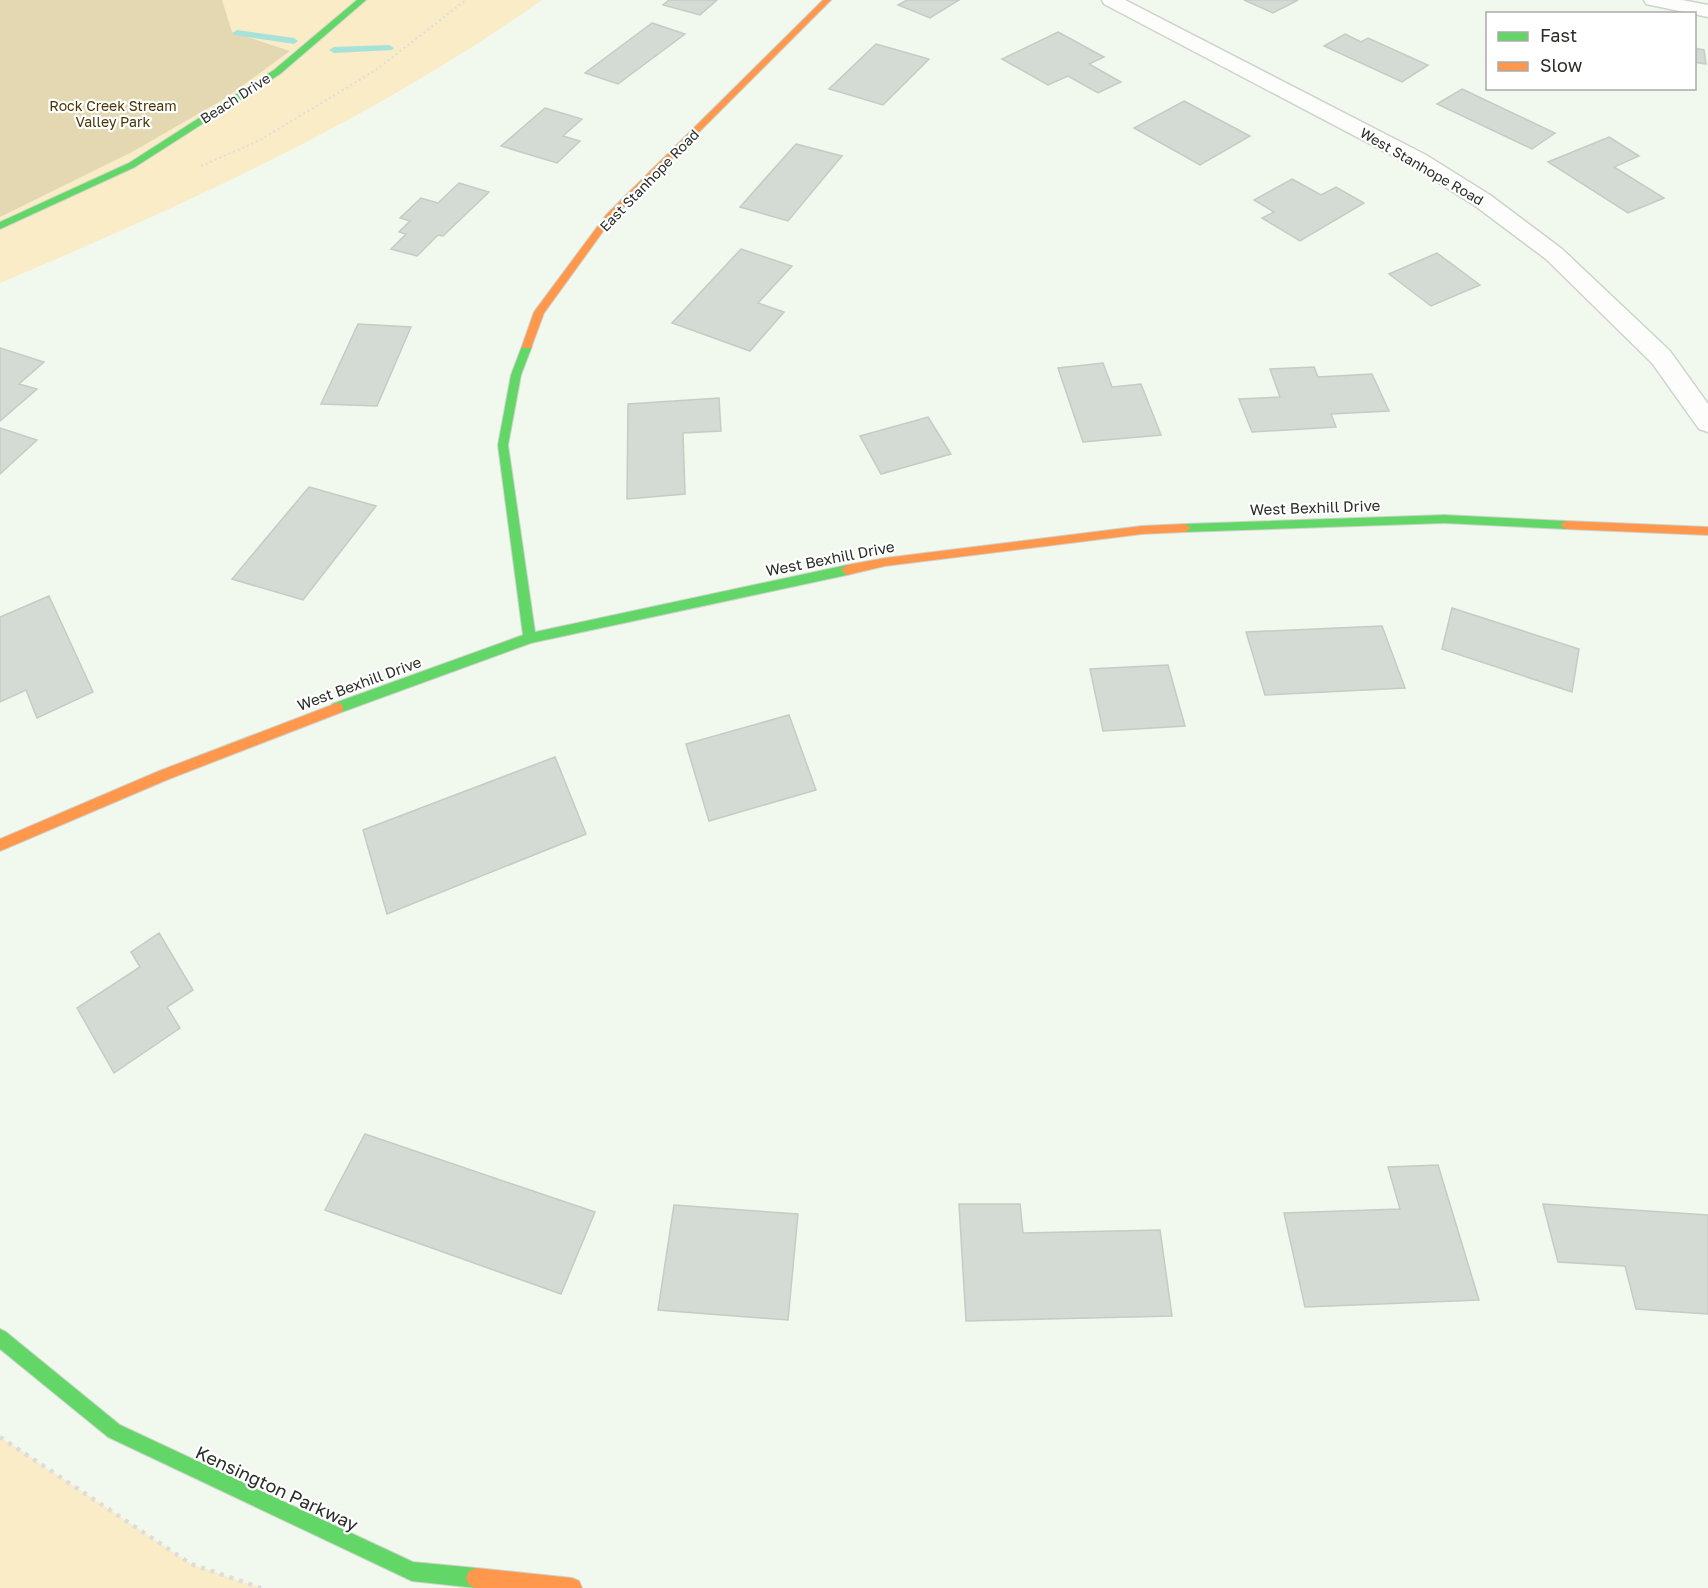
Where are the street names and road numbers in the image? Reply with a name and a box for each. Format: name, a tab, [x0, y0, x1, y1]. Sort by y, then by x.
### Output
street label: Beach Drive	[197, 69, 273, 127]
street label: West Stanhope Road	[1357, 124, 1487, 208]
street label: East Stanhope Road	[596, 125, 702, 235]
street label: West Bexhill Drive	[1249, 496, 1381, 518]
street label: West Bexhill Drive	[764, 537, 896, 579]
street label: West Bexhill Drive	[295, 652, 424, 714]
street label: Kensington Parkway	[192, 1441, 362, 1535]

